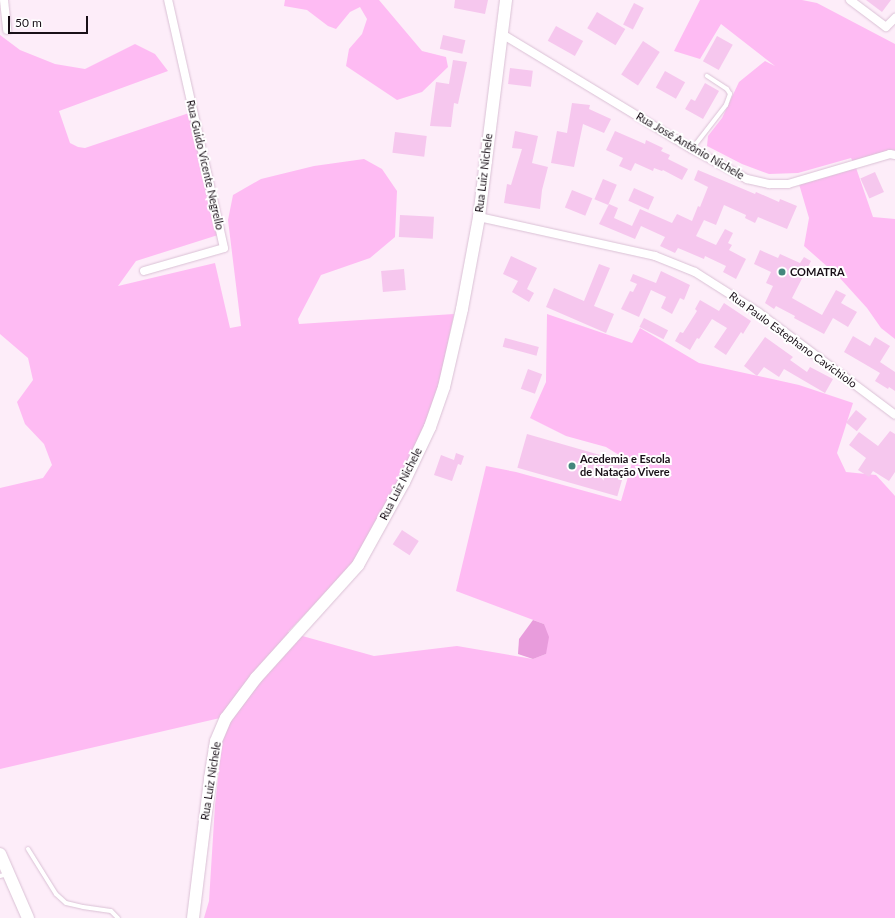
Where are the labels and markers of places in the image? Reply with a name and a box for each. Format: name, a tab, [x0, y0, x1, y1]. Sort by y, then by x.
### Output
place label: COMATRA	[790, 265, 845, 279]
marker: COMATRA	[777, 267, 787, 277]
place label: Acedemia e Escola de Natação Vivere	[580, 453, 670, 479]
marker: Acedemia e Escola de Natação Vivere	[567, 461, 577, 471]

